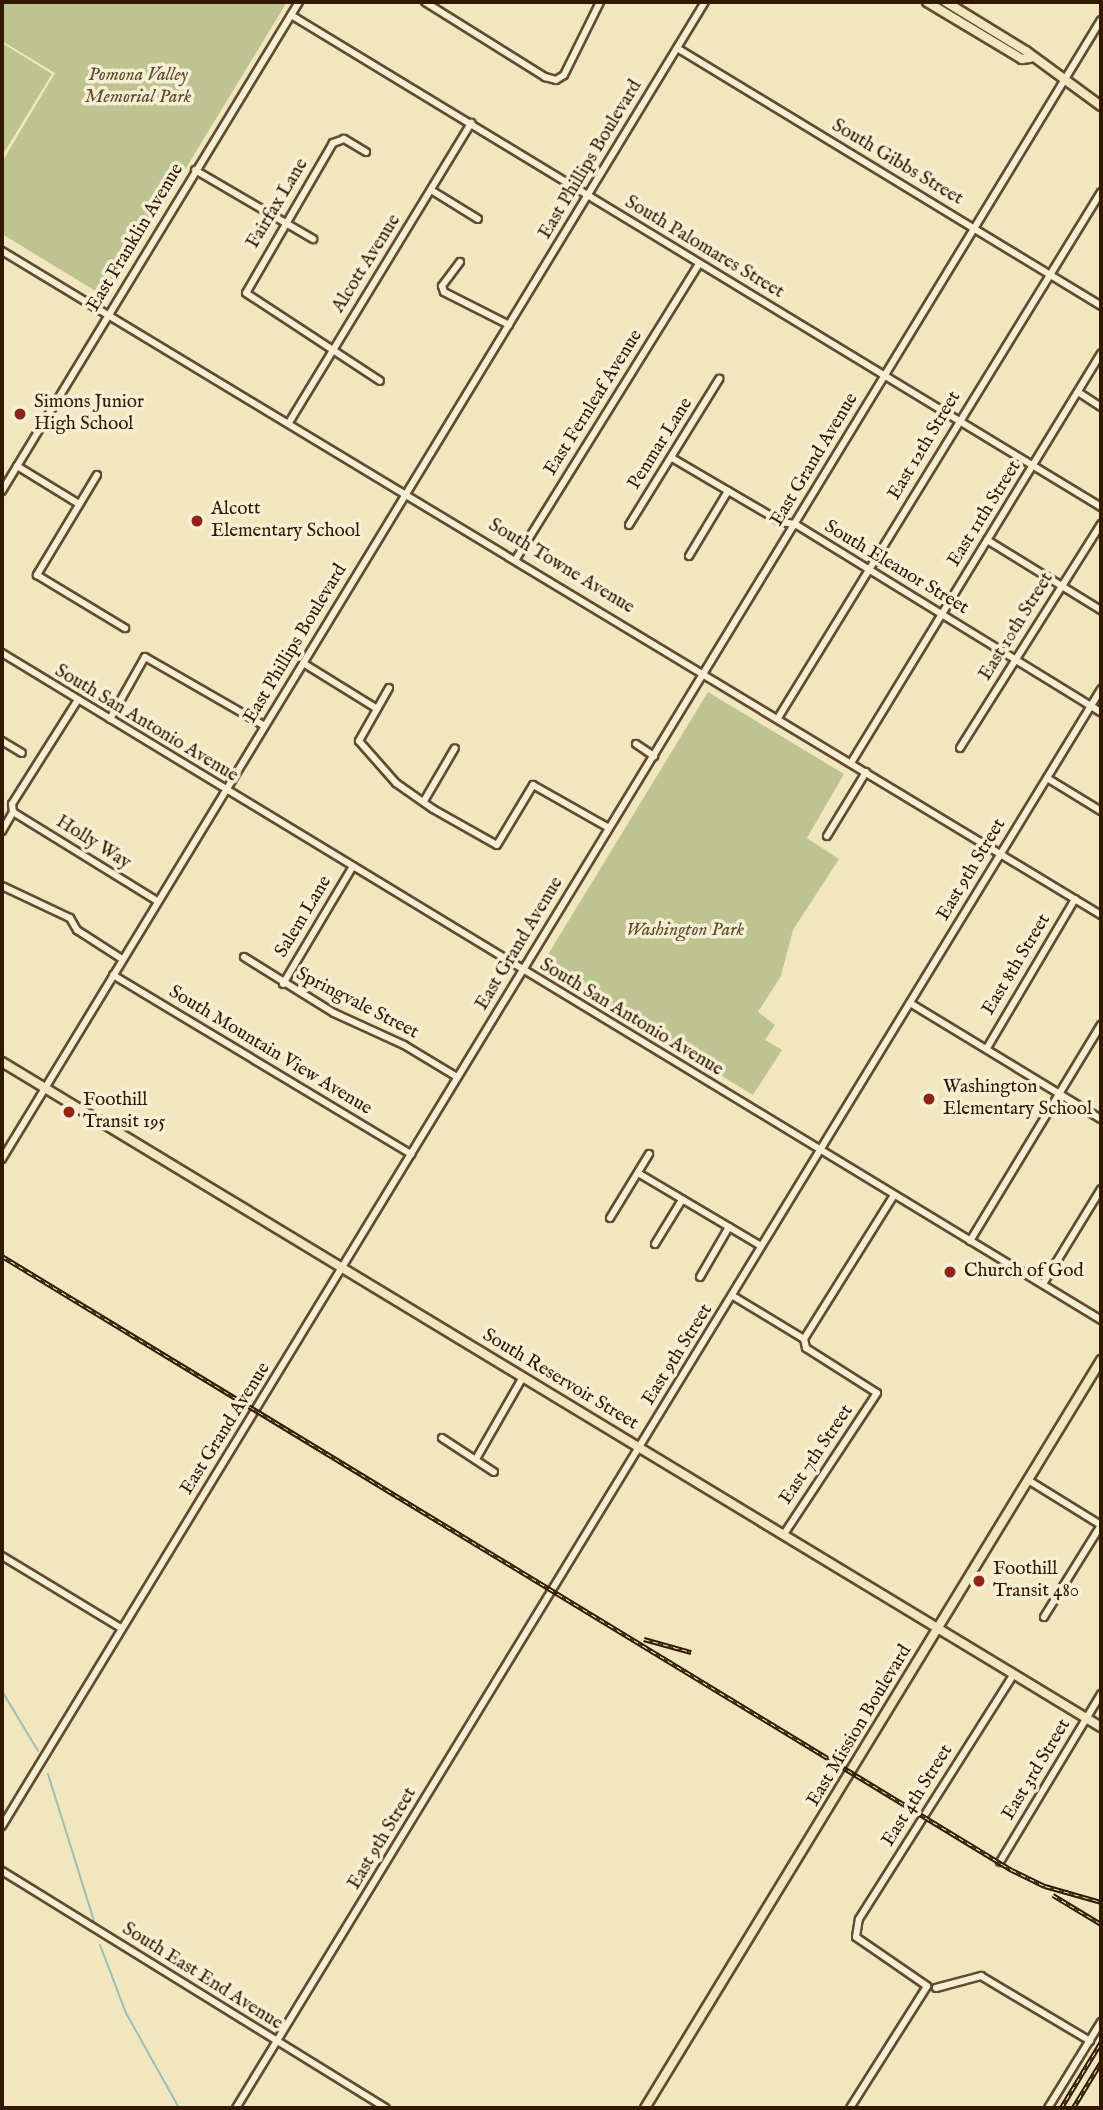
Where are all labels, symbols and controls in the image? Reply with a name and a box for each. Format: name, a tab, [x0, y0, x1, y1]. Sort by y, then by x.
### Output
park label: Pomona Valley Memorial Park	[85, 65, 191, 109]
street label: East Phillips Boulevard	[534, 76, 648, 244]
street label: South Gibbs Street	[827, 115, 967, 211]
street label: Fairfax Lane	[242, 155, 314, 253]
street label: East Franklin Avenue	[83, 160, 189, 316]
street label: South Palomares Street	[620, 191, 788, 305]
street label: Alcott Avenue	[328, 211, 406, 317]
street label: East Fernleaf Avenue	[540, 326, 648, 480]
street label: East 12th Street	[884, 388, 966, 504]
street label: East Grand Avenue	[766, 389, 864, 531]
place label: Simons Junior High School	[34, 392, 144, 436]
street label: Penmar Lane	[624, 394, 698, 494]
marker: Simons Junior High School	[12, 406, 28, 422]
street label: East 11th Street	[943, 457, 1027, 571]
place label: Alcott Elementary School	[211, 499, 360, 543]
marker: Alcott Elementary School	[189, 513, 205, 529]
street label: South Towne Avenue	[484, 514, 638, 620]
street label: South Eleanor Street	[820, 516, 972, 620]
street label: East Phillips Boulevard	[239, 560, 353, 728]
street label: East 10th Street	[975, 569, 1059, 685]
street label: South San Antonio Avenue	[50, 660, 242, 788]
street label: Holly Way	[51, 811, 135, 875]
street label: East 9th Street	[933, 815, 1011, 925]
street label: Salem Lane	[271, 872, 337, 962]
street label: East Grand Avenue	[471, 873, 569, 1015]
street label: East 8th Street	[978, 910, 1056, 1020]
park label: Washington Park	[626, 920, 744, 942]
street label: South San Antonio Avenue	[535, 954, 727, 1082]
street label: Springvale Street	[292, 963, 422, 1045]
street label: South Mountain View Avenue	[164, 981, 376, 1121]
place label: Washington Elementary School	[943, 1077, 1092, 1121]
place label: Foothill Transit 195	[83, 1090, 165, 1134]
marker: Washington Elementary School	[921, 1091, 937, 1107]
marker: Foothill Transit 195	[61, 1104, 77, 1120]
place label: Church of God	[964, 1261, 1084, 1283]
marker: Church of God	[942, 1264, 958, 1280]
street label: East 9th Street	[638, 1300, 718, 1410]
street label: South Reservoir Street	[478, 1324, 642, 1436]
street label: East Grand Avenue	[176, 1359, 276, 1499]
street label: East 7th Street	[775, 1401, 859, 1509]
place label: Foothill Transit 480	[993, 1559, 1079, 1603]
marker: Foothill Transit 480	[971, 1573, 987, 1589]
street label: East Mission Boulevard	[803, 1641, 917, 1811]
street label: East 3rd Street	[998, 1715, 1076, 1825]
street label: East 4th Street	[878, 1741, 958, 1851]
street label: East 9th Street	[344, 1784, 422, 1894]
street label: South East End Avenue	[118, 1918, 286, 2036]

